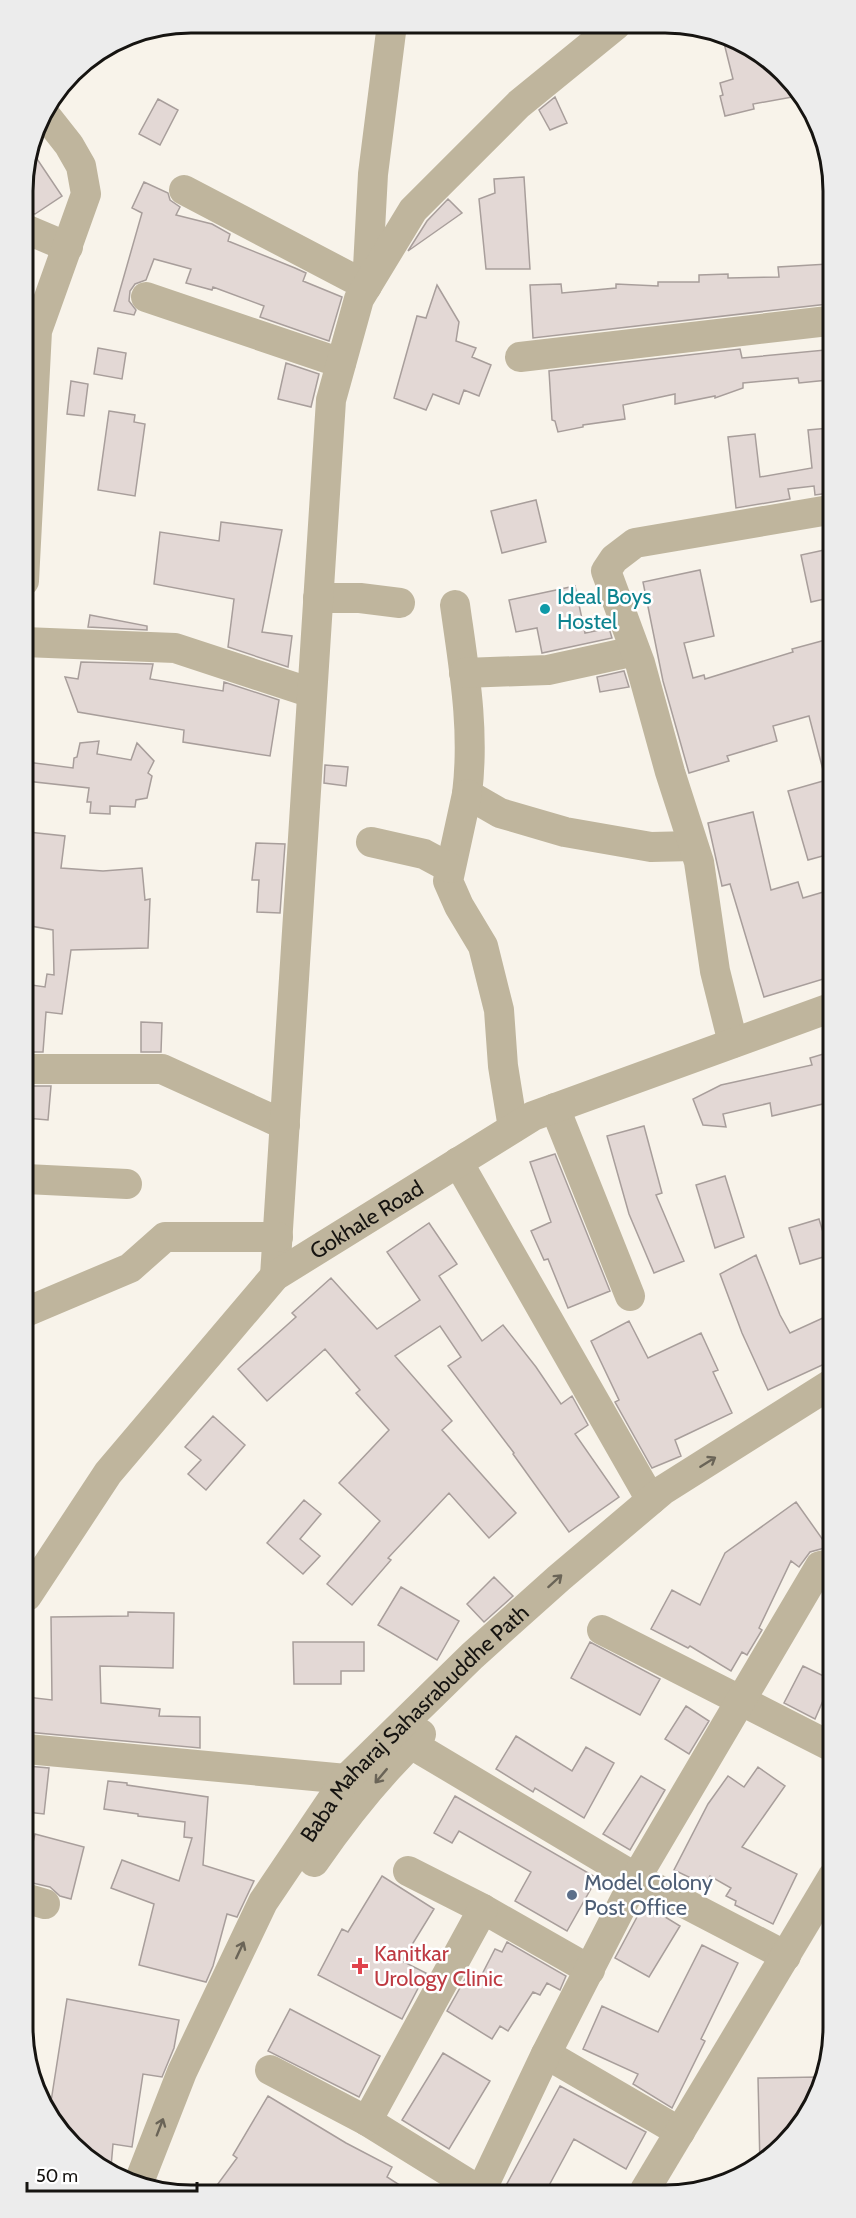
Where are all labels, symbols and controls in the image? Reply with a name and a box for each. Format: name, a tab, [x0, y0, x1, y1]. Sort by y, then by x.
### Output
place label: Ideal Boys Hostel	[557, 583, 652, 635]
marker: Ideal Boys Hostel	[538, 602, 552, 616]
street label: Gokhale Road	[305, 1175, 428, 1265]
one-way arrow	[699, 1455, 716, 1467]
one-way arrow	[547, 1574, 562, 1588]
street label: Baba Maharaj Sahasrabuddhe Path	[295, 1599, 534, 1847]
one-way arrow	[375, 1768, 388, 1784]
place label: Model Colony Post Office	[584, 1869, 713, 1921]
marker: Model Colony Post Office	[565, 1888, 579, 1902]
place label: Kanitkar Urology Clinic	[374, 1940, 503, 1992]
one-way arrow	[235, 1941, 246, 1959]
marker: Kanitkar Urology Clinic	[351, 1957, 369, 1975]
one-way arrow	[155, 2119, 166, 2137]
scale bar	[27, 2155, 196, 2193]
text: 50 m	[36, 2165, 78, 2187]

